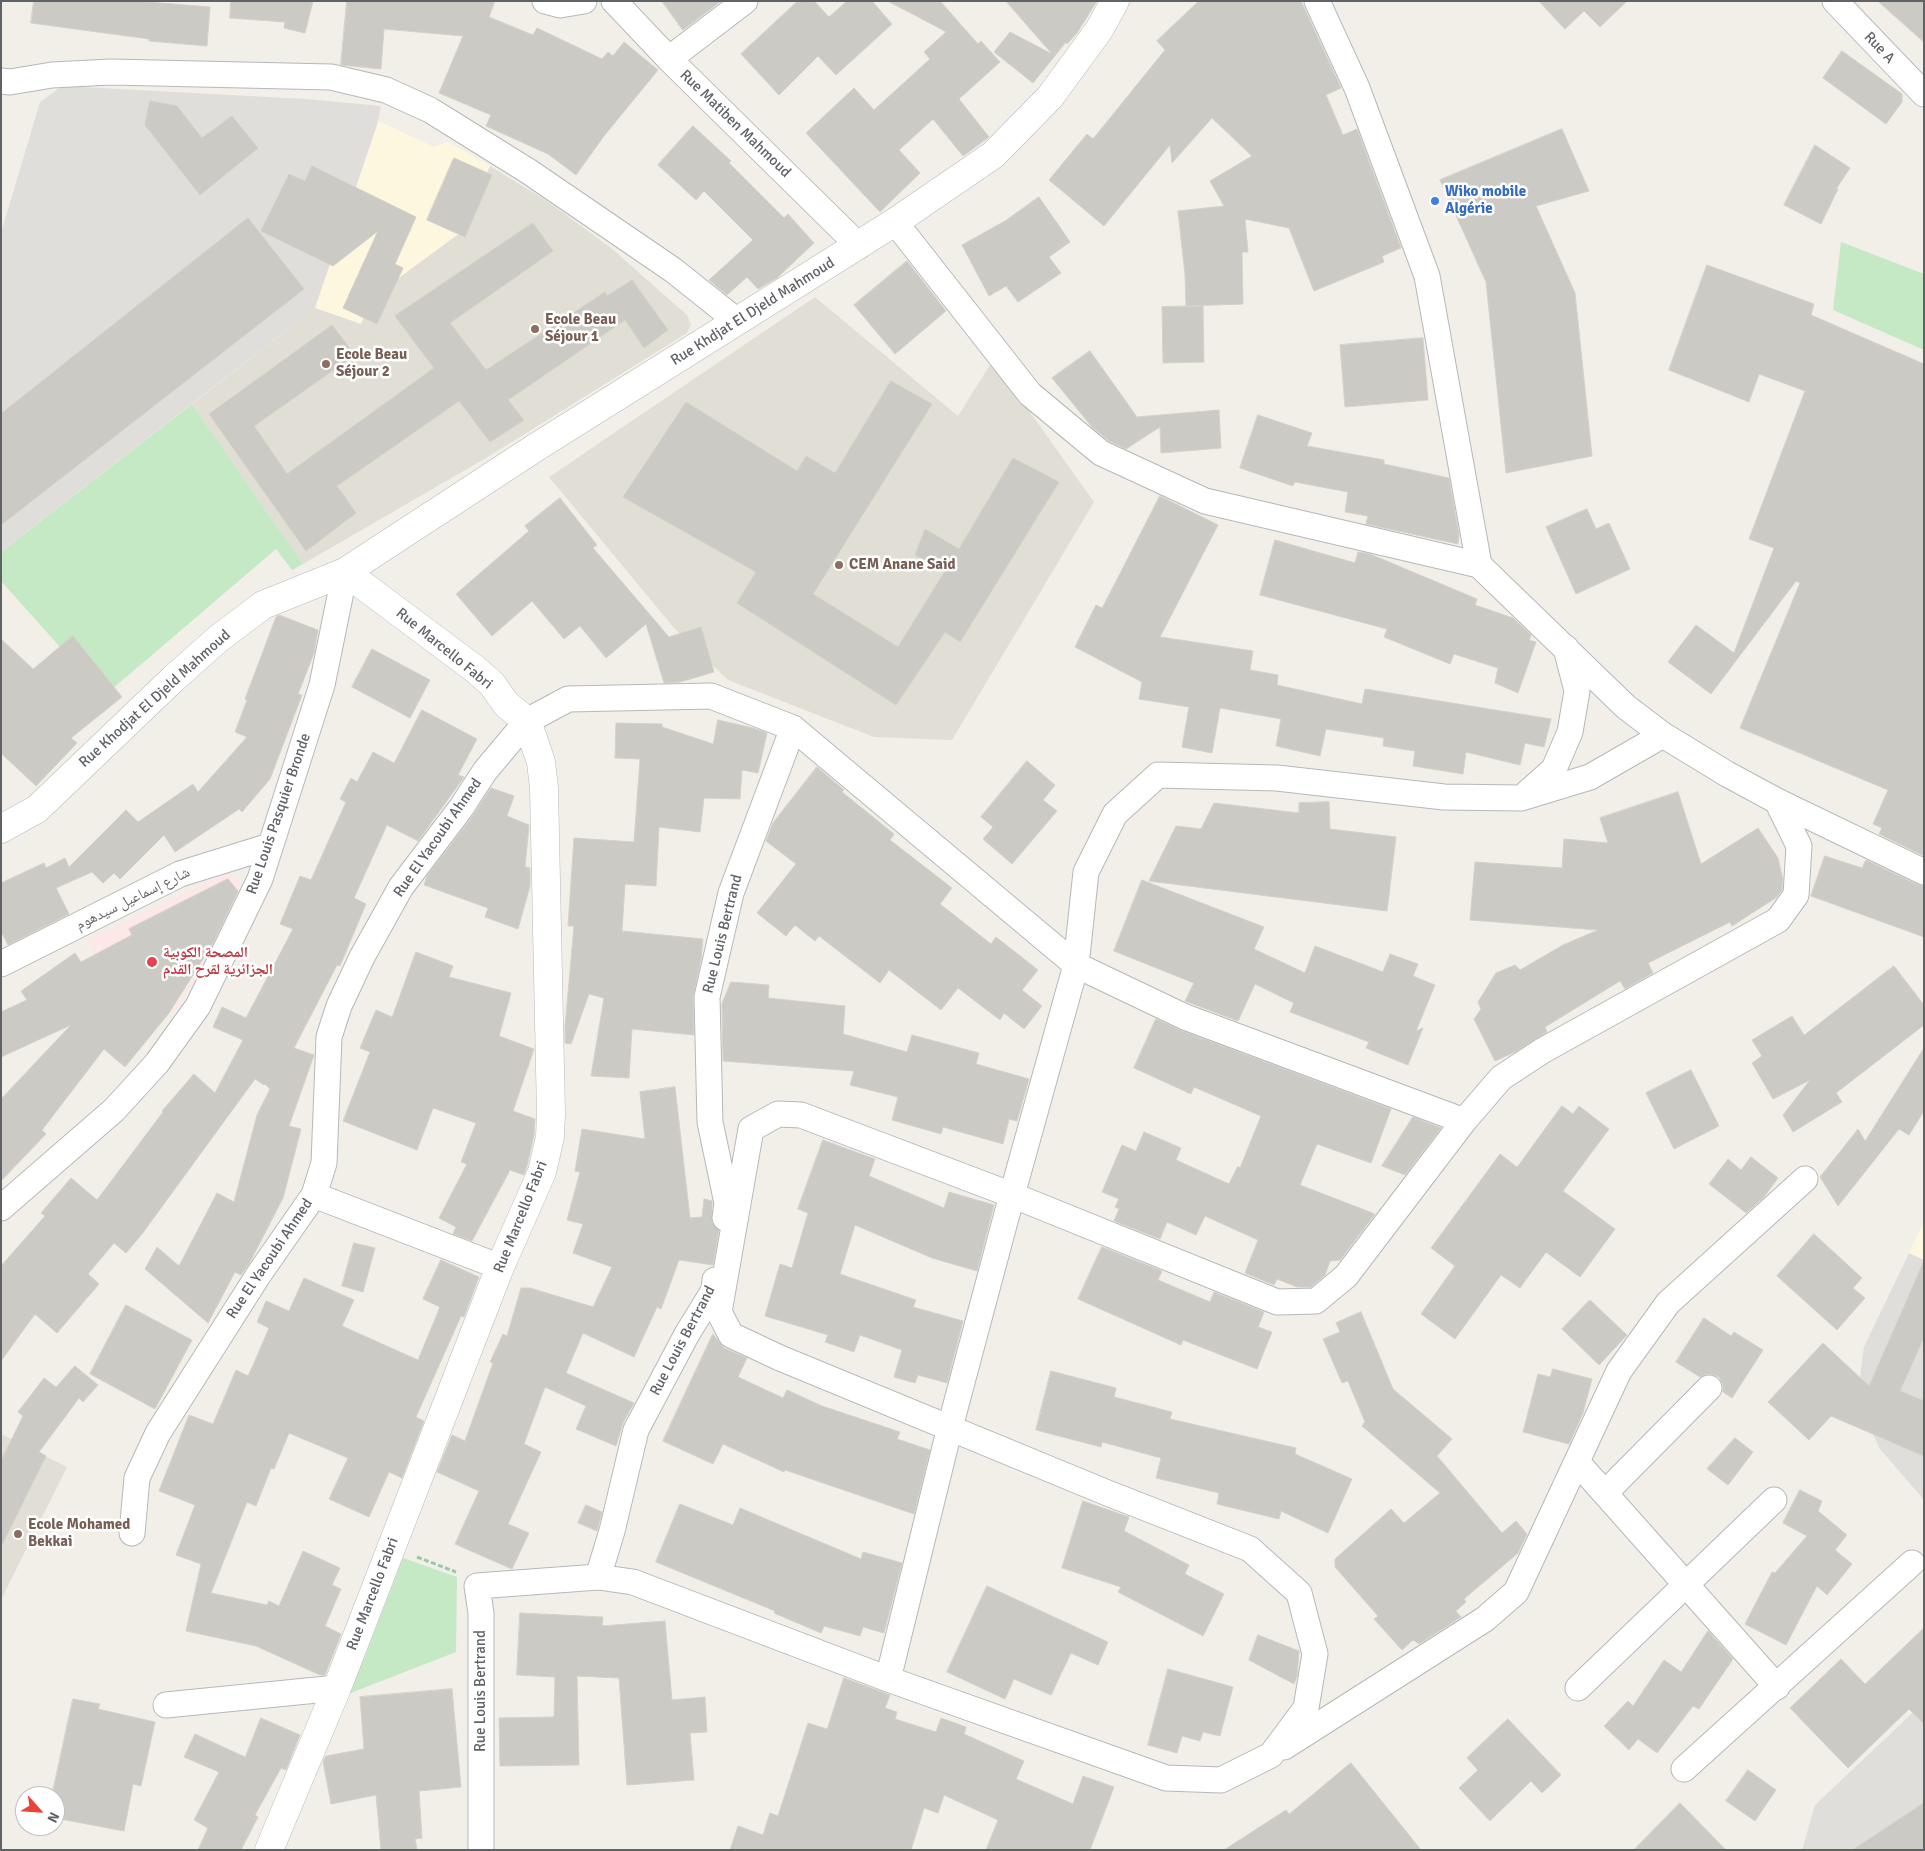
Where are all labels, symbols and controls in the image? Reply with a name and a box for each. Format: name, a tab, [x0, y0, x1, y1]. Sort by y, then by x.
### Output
street label: Rue A	[1860, 29, 1898, 67]
street label: Rue Matiben Mahmoud	[676, 66, 794, 182]
place label: Wiko mobile Algérie	[1445, 183, 1526, 218]
marker: Wiko mobile Algérie	[1429, 195, 1441, 207]
street label: Rue Khdjat El Djeld Mahmoud	[668, 254, 838, 370]
place label: Ecole Beau Séjour 1	[545, 311, 616, 346]
marker: Ecole Beau Séjour 1	[529, 323, 541, 335]
place label: Ecole Beau Séjour 2	[336, 346, 407, 381]
marker: Ecole Beau Séjour 2	[320, 358, 332, 370]
place label: CEM Anane Said	[849, 556, 956, 574]
marker: CEM Anane Said	[833, 559, 845, 571]
street label: Rue Marcello Fabri	[392, 604, 496, 694]
street label: Rue Khodjat El Djeld Mahmoud	[76, 626, 234, 772]
street label: Rue Louis Pasquier Bronde	[243, 731, 315, 897]
street label: Rue El Yacoubi Ahmed	[390, 775, 486, 901]
street label: شارع إسماعيل سيدهوم	[73, 864, 193, 934]
street label: Rue Louis Bertrand	[700, 873, 746, 995]
place label: المصحة الكوبية الجزائرية لقرح القدم	[163, 944, 273, 979]
marker: المصحة الكوبية الجزائرية لقرح القدم	[145, 955, 159, 969]
street label: Rue Marcello Fabri	[490, 1158, 552, 1276]
street label: Rue El Yacoubi Ahmed	[223, 1195, 317, 1323]
street label: Rue Louis Bertrand	[646, 1283, 720, 1399]
place label: Ecole Mohamed Bekkai	[28, 1516, 130, 1551]
marker: Ecole Mohamed Bekkai	[12, 1528, 24, 1540]
street label: Rue Marcello Fabri	[343, 1535, 403, 1653]
street label: Rue Louis Bertrand	[472, 1630, 490, 1752]
north arrow	[15, 1786, 65, 1836]
text: N	[43, 1809, 63, 1825]

